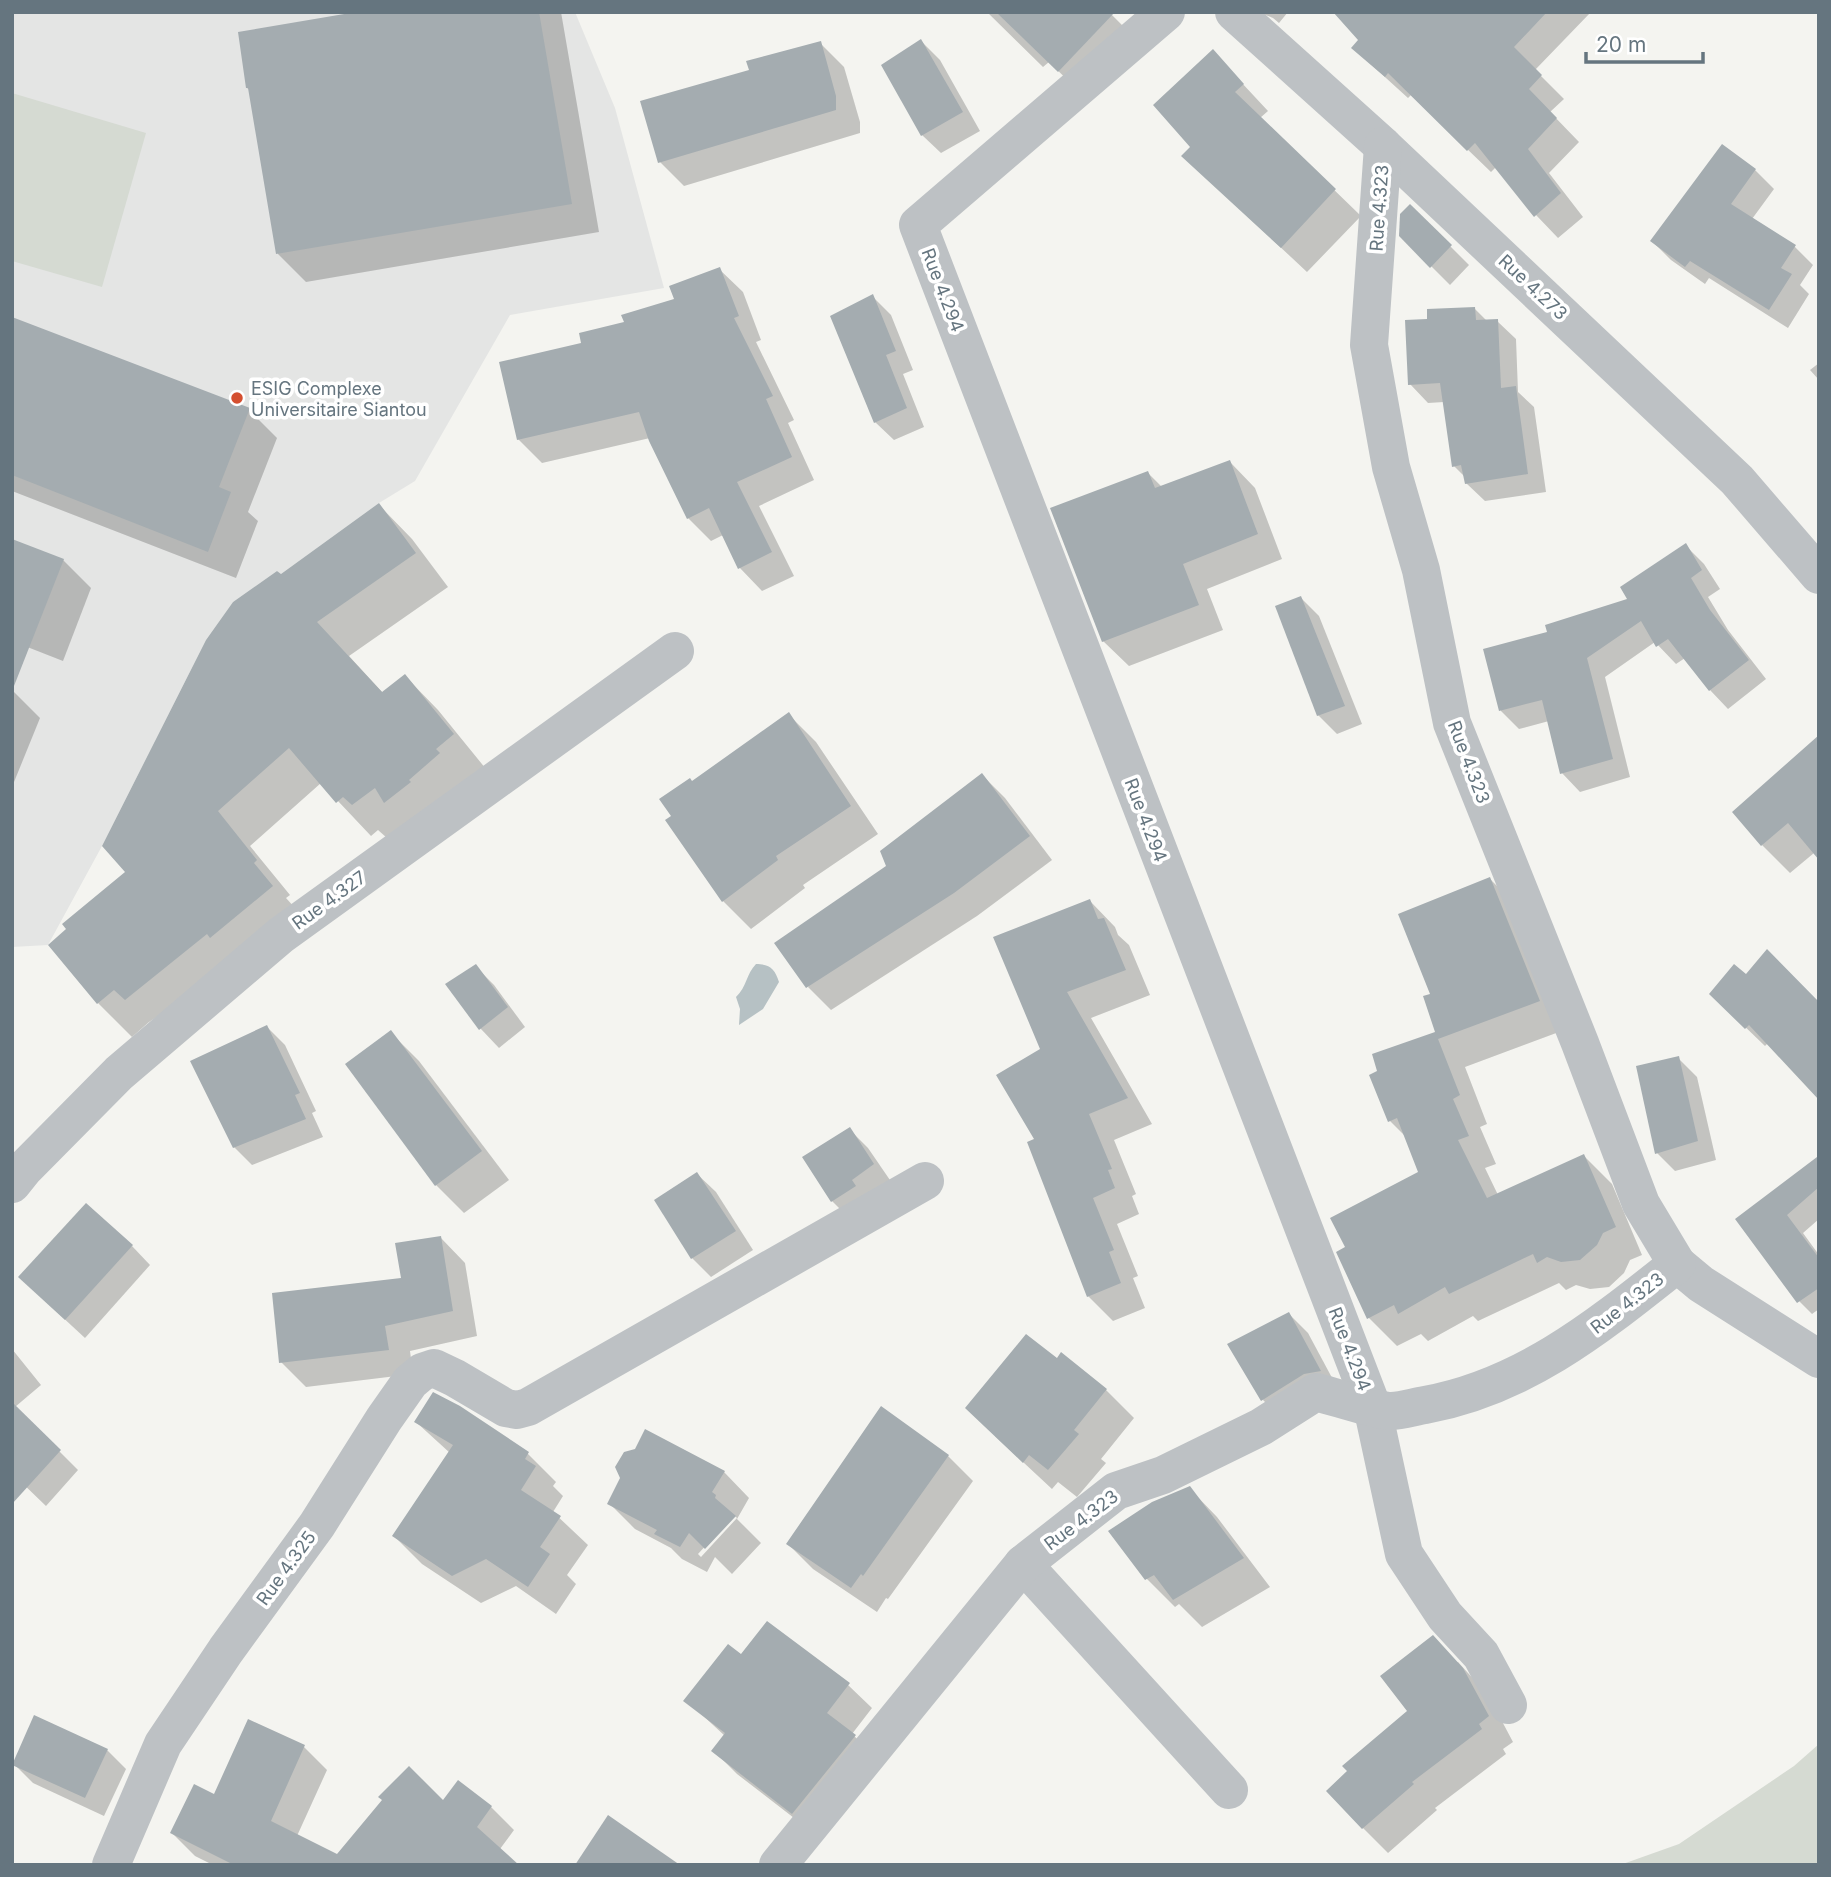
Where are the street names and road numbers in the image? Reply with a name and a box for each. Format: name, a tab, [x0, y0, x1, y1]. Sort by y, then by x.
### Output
street label: Rue 4.323	[1366, 164, 1392, 252]
street label: Rue 4.294	[917, 245, 969, 335]
street label: Rue 4.273	[1494, 250, 1572, 324]
street label: Rue 4.323	[1444, 718, 1494, 806]
street label: Rue 4.294	[1120, 775, 1172, 865]
street label: Rue 4.327	[288, 866, 370, 934]
street label: Rue 4.323	[1586, 1268, 1668, 1338]
street label: Rue 4.294	[1324, 1304, 1376, 1394]
street label: Rue 4.323	[1040, 1486, 1122, 1554]
street label: Rue 4.325	[252, 1527, 320, 1609]

